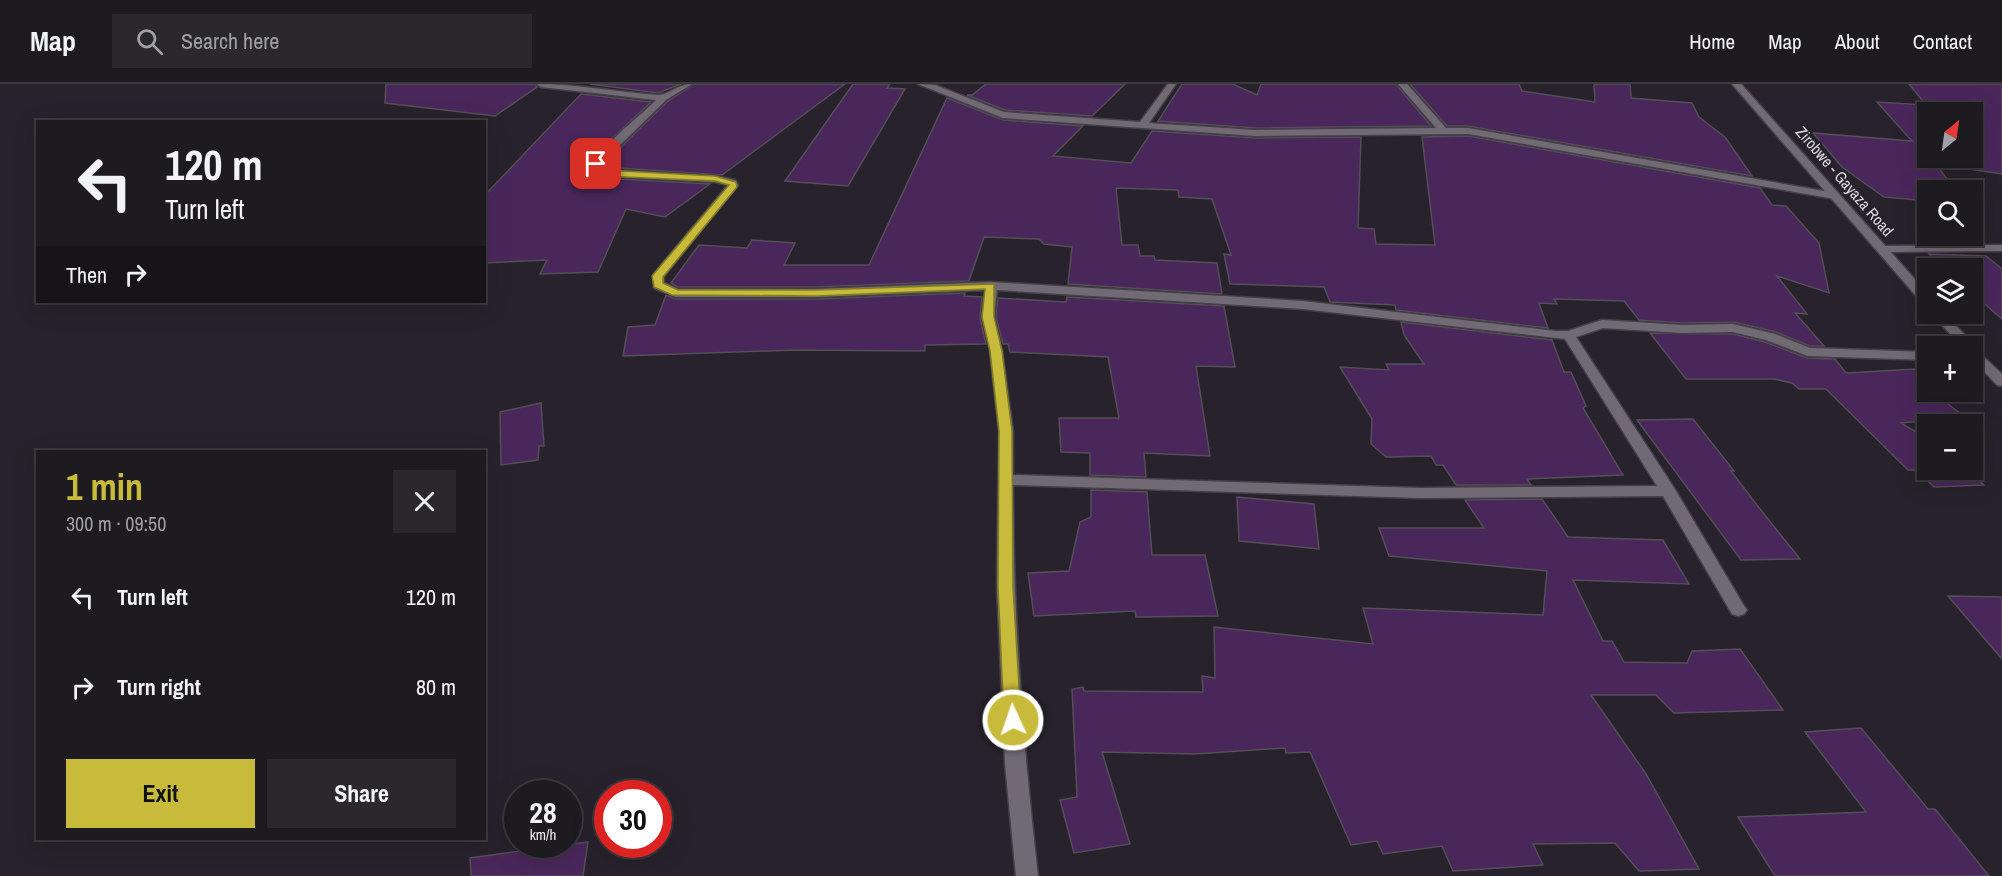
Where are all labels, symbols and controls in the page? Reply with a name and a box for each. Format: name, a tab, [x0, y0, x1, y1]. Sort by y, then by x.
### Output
search box	[112, 14, 532, 68]
text: Map	[30, 22, 76, 60]
icon: search	[133, 25, 166, 58]
text: Search here	[181, 26, 279, 56]
text: Home	[1689, 27, 1735, 56]
text: Map	[1768, 27, 1802, 56]
text: About	[1835, 27, 1880, 56]
text: Contact	[1913, 27, 1972, 56]
north arrow	[1917, 102, 1983, 168]
map controls	[1917, 102, 1983, 480]
street label: Zirobwe - Gayaza Road	[1791, 121, 1899, 241]
text: 120 m	[165, 137, 263, 193]
pin	[570, 138, 621, 189]
icon: left	[66, 144, 144, 222]
icon: arrive	[579, 147, 612, 180]
button: search	[1917, 180, 1983, 246]
text: Turn left	[165, 191, 244, 227]
icon: right	[119, 258, 152, 291]
button: layers	[1917, 258, 1983, 324]
text: Then	[66, 260, 107, 290]
button: +	[1917, 336, 1983, 402]
button: −	[1917, 414, 1983, 480]
text: 1 min	[66, 463, 143, 511]
button: close	[393, 470, 456, 533]
text: 300 m · 09:50	[66, 510, 166, 537]
icon: left	[66, 581, 99, 614]
text: Turn left	[117, 582, 188, 612]
text: 120 m	[406, 582, 456, 612]
icon: right	[66, 671, 99, 704]
text: Turn right	[117, 672, 201, 702]
text: 80 m	[416, 672, 456, 702]
position arrow	[981, 688, 1045, 752]
button: Exit	[66, 759, 255, 828]
button: Share	[267, 759, 456, 828]
speed limit sign: 30	[594, 780, 672, 858]
text: 28	[529, 792, 557, 832]
text: km/h	[530, 824, 556, 845]

